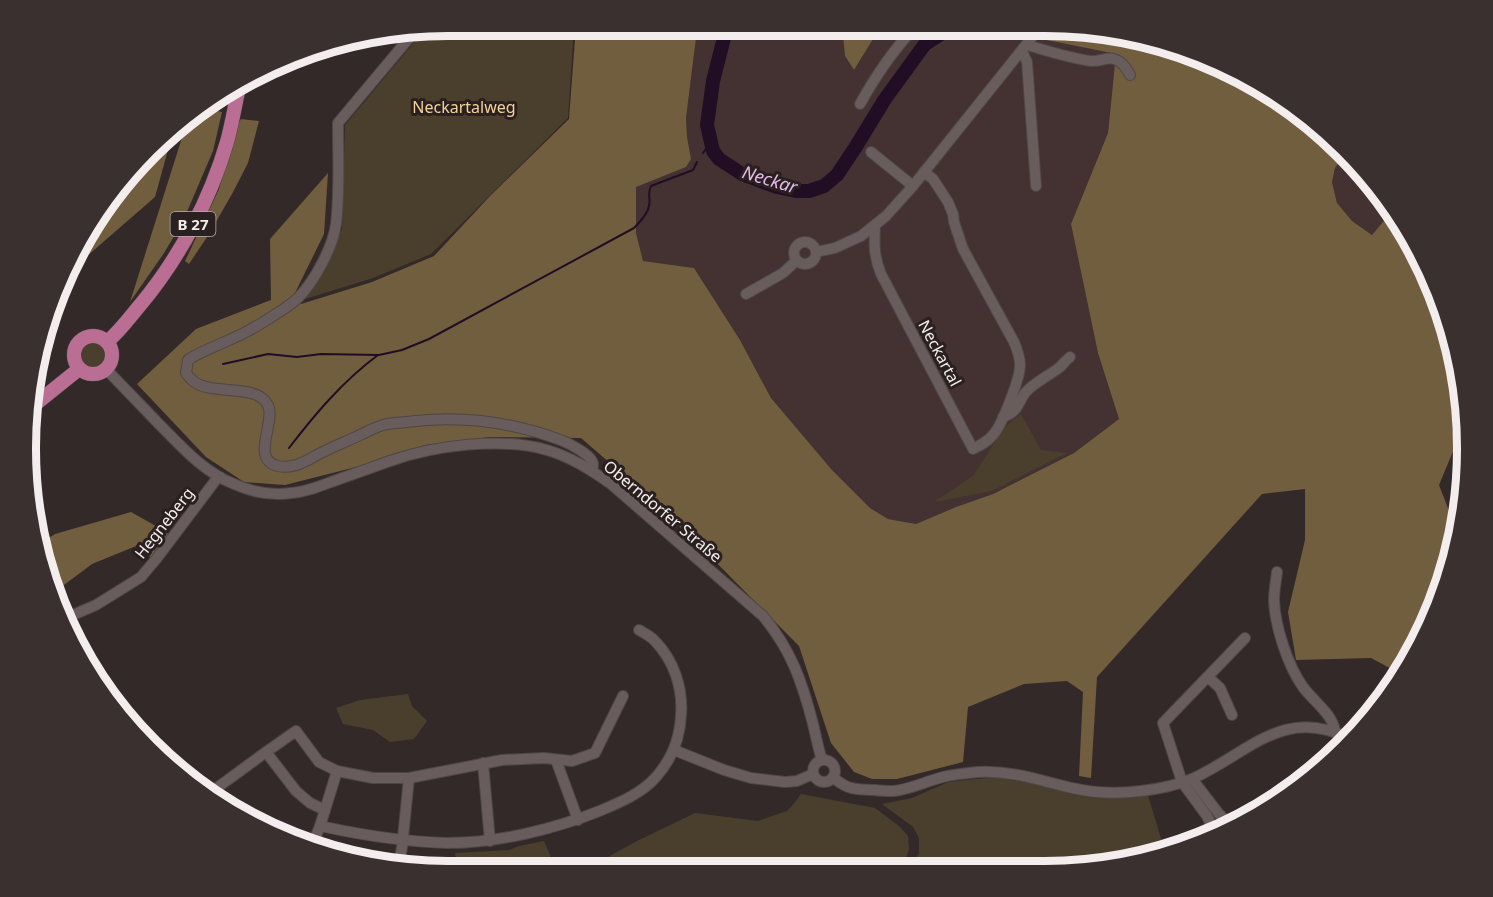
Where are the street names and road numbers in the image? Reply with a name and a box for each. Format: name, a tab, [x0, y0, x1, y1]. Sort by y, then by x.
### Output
road number: B 27	[170, 212, 216, 236]
street label: Neckartal	[913, 316, 967, 390]
street label: Oberndorfer Straße	[599, 455, 727, 567]
street label: Hegneberg	[129, 483, 199, 563]

